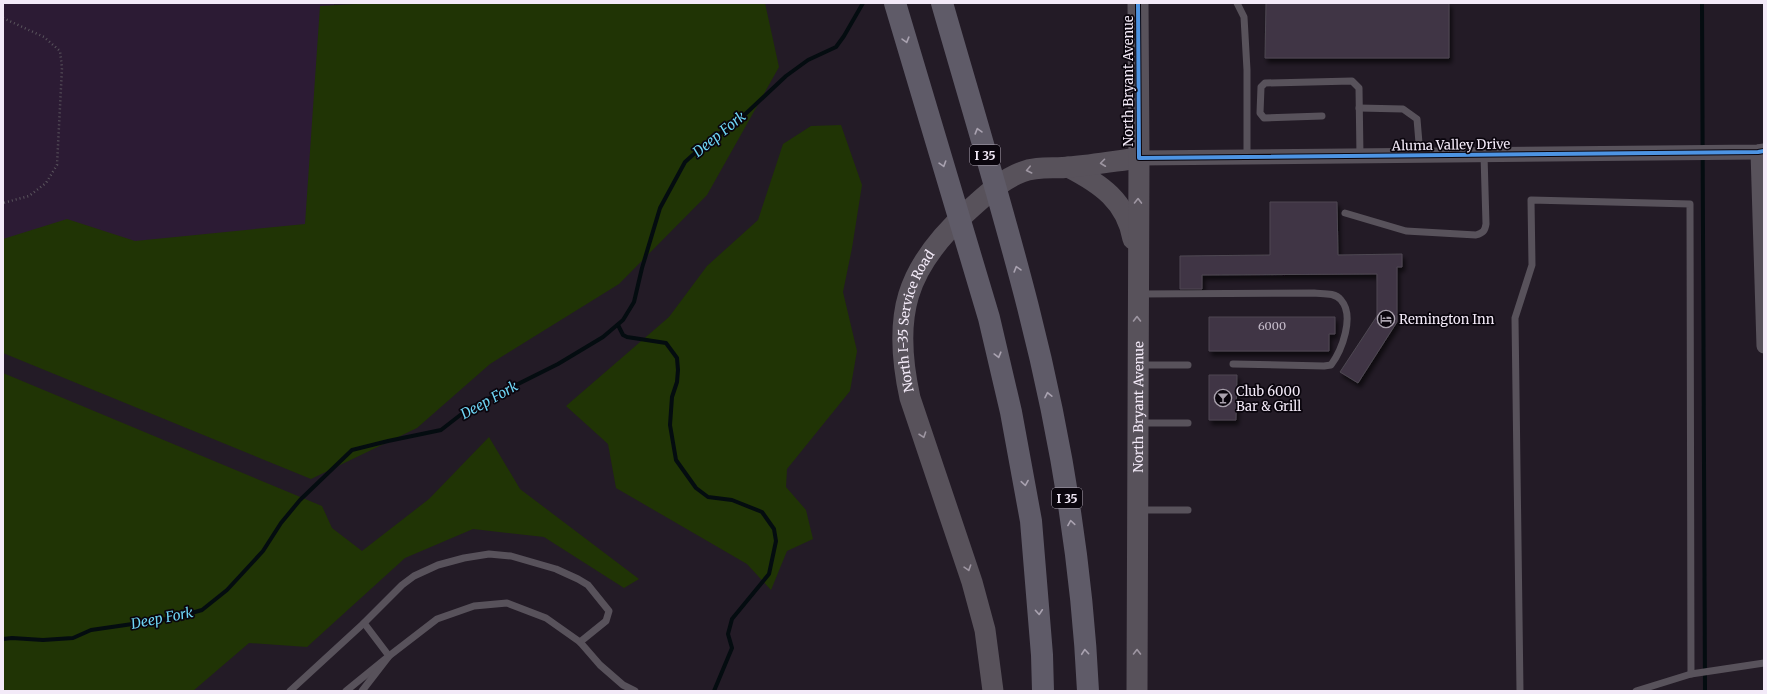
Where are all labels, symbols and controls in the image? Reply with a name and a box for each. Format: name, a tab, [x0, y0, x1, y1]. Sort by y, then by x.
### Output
street label: North Bryant Avenue	[1120, 15, 1137, 147]
one-way arrow	[901, 37, 910, 44]
water label: Deep Fork	[688, 107, 749, 161]
one-way arrow	[974, 128, 983, 135]
street label: Aluma Valley Drive	[1391, 135, 1511, 155]
road number: I 35	[970, 145, 1000, 165]
one-way arrow	[1100, 158, 1107, 167]
one-way arrow	[938, 160, 947, 167]
one-way arrow	[1026, 166, 1033, 174]
one-way arrow	[1134, 198, 1142, 204]
street label: North I-35 Service Road	[894, 246, 938, 394]
one-way arrow	[1014, 266, 1022, 273]
hotel icon: Remington Inn	[1376, 309, 1396, 329]
place label: Remington Inn	[1399, 311, 1495, 328]
one-way arrow	[1133, 316, 1141, 322]
house number: 6000	[1258, 319, 1286, 333]
street label: North Bryant Avenue	[1129, 341, 1147, 473]
one-way arrow	[994, 352, 1002, 359]
water label: Deep Fork	[456, 377, 521, 424]
place label: Club 6000 Bar & Grill	[1236, 383, 1301, 415]
bar icon: Club 6000 Bar & Grill	[1213, 388, 1233, 408]
one-way arrow	[1044, 392, 1052, 398]
one-way arrow	[918, 431, 926, 438]
one-way arrow	[1020, 480, 1029, 486]
road number: I 35	[1052, 488, 1082, 508]
one-way arrow	[1067, 520, 1076, 526]
one-way arrow	[963, 564, 972, 571]
water label: Deep Fork	[128, 603, 195, 633]
one-way arrow	[1035, 609, 1044, 615]
one-way arrow	[1081, 649, 1090, 655]
one-way arrow	[1133, 649, 1141, 655]

